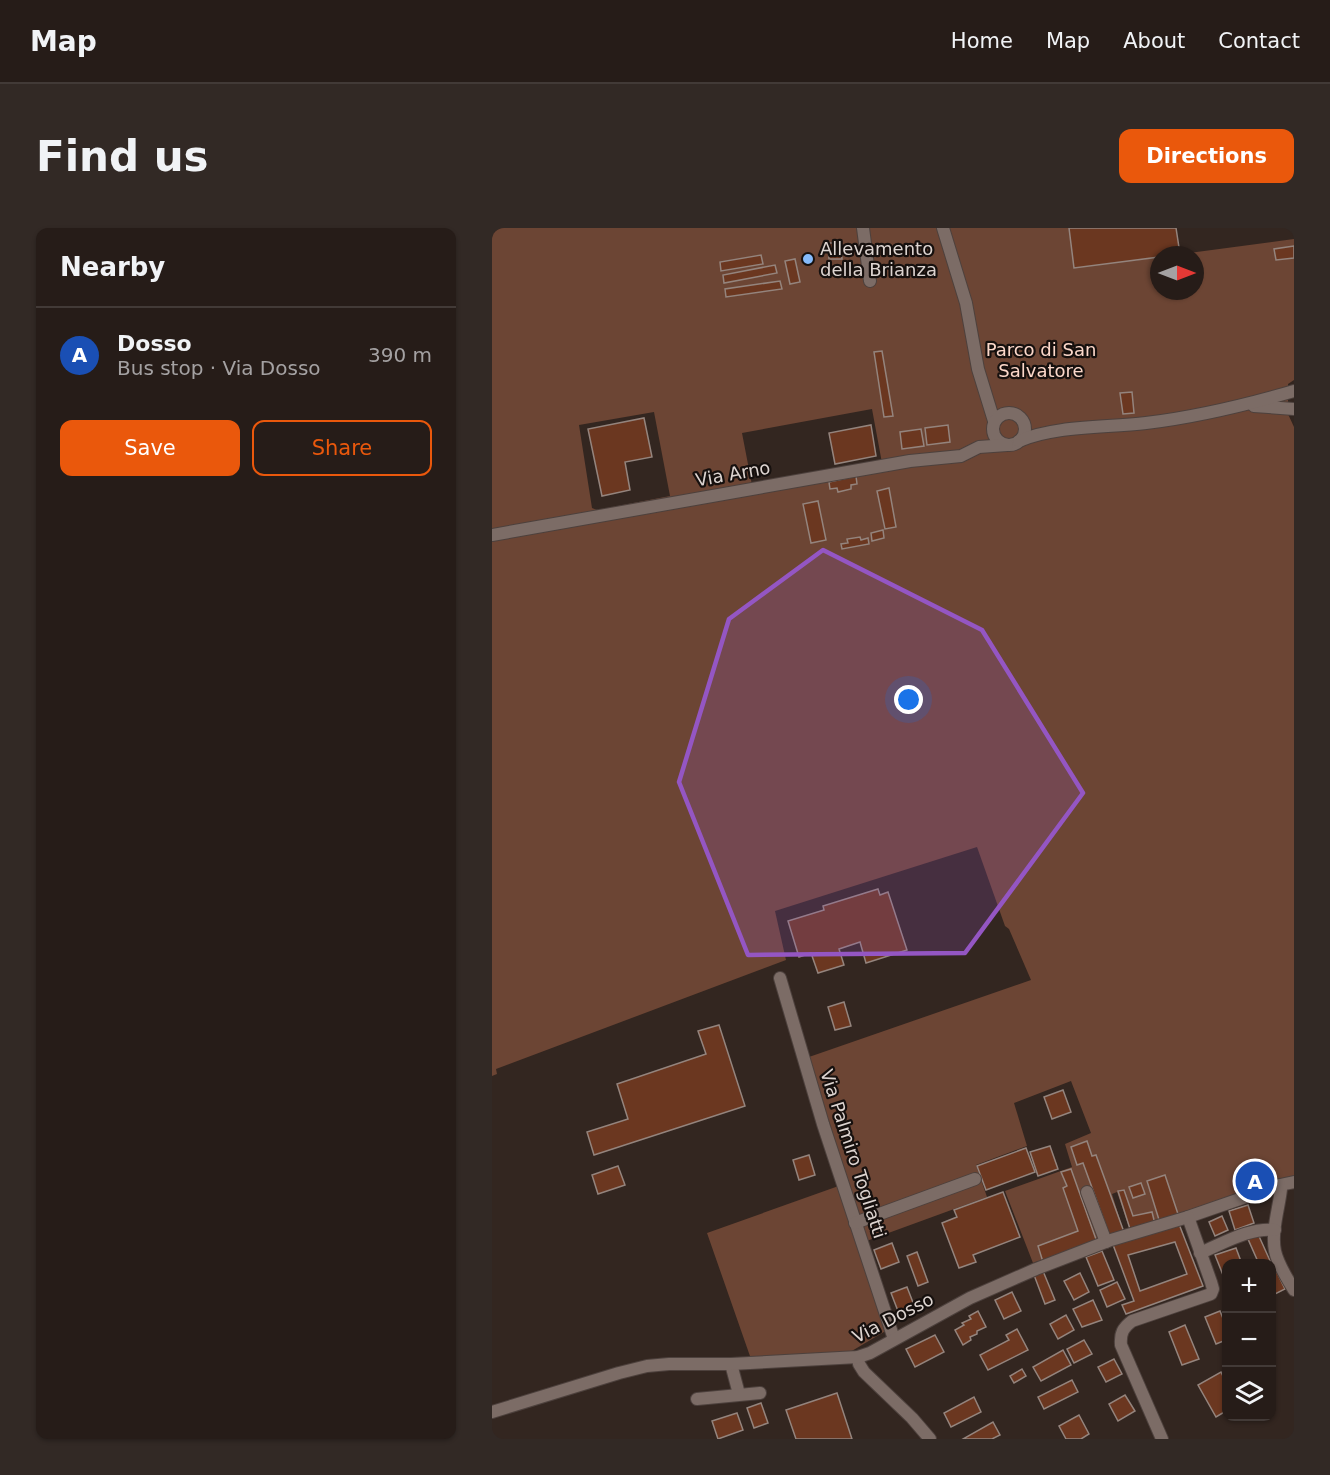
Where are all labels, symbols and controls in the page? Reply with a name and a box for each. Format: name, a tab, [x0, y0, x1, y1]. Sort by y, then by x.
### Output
text: Map	[30, 25, 97, 58]
text: Home	[951, 29, 1013, 53]
text: Map	[1046, 29, 1090, 53]
text: About	[1123, 29, 1185, 53]
text: Contact	[1218, 29, 1300, 53]
button: Directions	[1119, 129, 1294, 183]
text: Find us	[36, 132, 209, 181]
place label: Allevamento della Brianza	[820, 238, 937, 280]
north arrow	[1150, 246, 1204, 300]
text: Nearby	[60, 252, 165, 282]
marker: Allevamento della Brianza	[801, 252, 815, 266]
text: Dosso	[117, 331, 192, 356]
park label: Parco di San Salvatore	[986, 339, 1096, 381]
text: A	[72, 343, 87, 367]
text: 390 m	[368, 343, 432, 367]
text: Bus stop · Via Dosso	[117, 356, 321, 380]
button: Save	[60, 420, 240, 476]
button: Share	[252, 420, 432, 476]
street label: Via Arno	[694, 457, 772, 490]
your location	[894, 685, 923, 714]
street label: Via Palmiro Togliatti	[816, 1067, 891, 1241]
pin: A	[1236, 1158, 1275, 1204]
map controls	[1222, 1259, 1276, 1421]
button: +	[1222, 1259, 1276, 1313]
street label: Via Dosso	[849, 1288, 937, 1347]
button: −	[1222, 1313, 1276, 1367]
button: layers	[1222, 1367, 1276, 1421]

